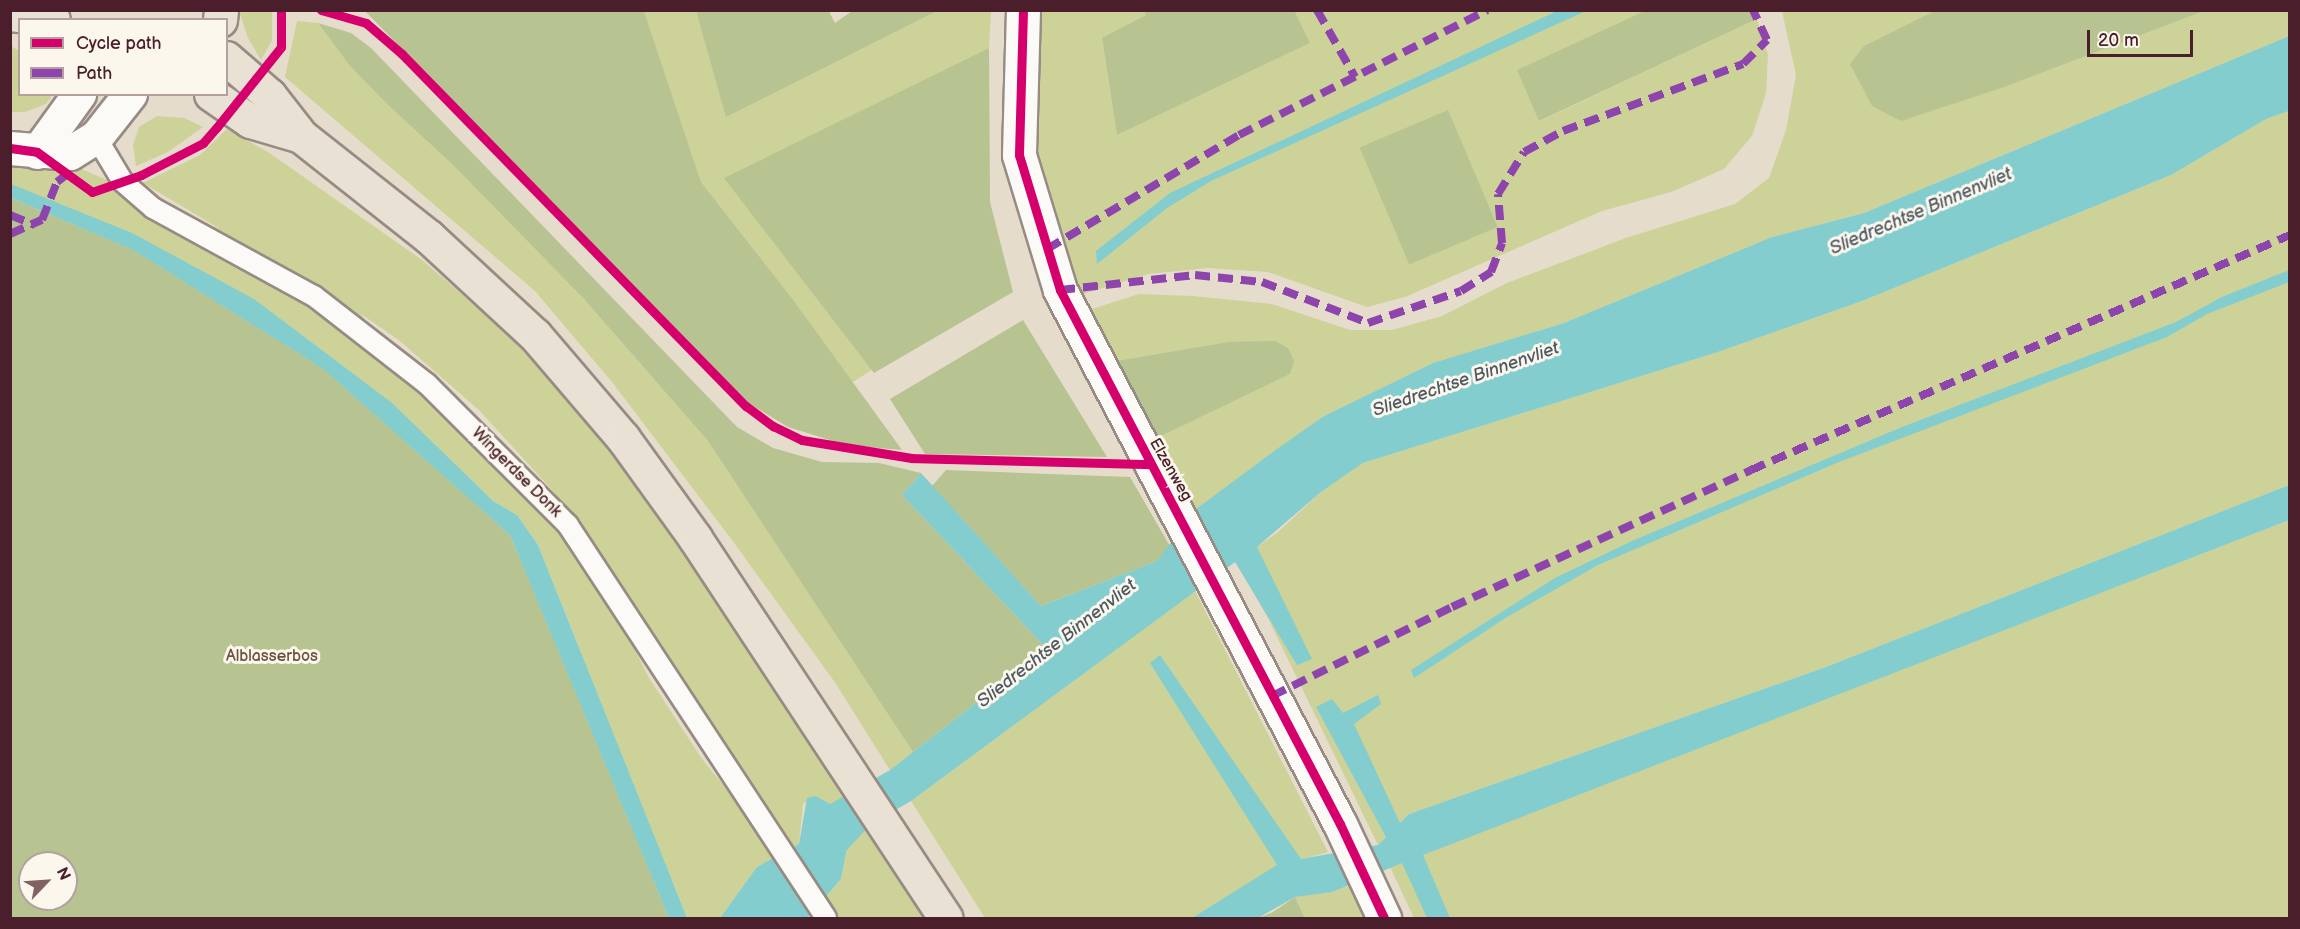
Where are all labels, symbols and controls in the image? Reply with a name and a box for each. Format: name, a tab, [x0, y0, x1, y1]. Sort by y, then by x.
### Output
legend	[18, 18, 228, 96]
scale bar	[2090, 18, 2196, 56]
text: 20 m	[2098, 30, 2139, 51]
text: Cycle path	[76, 33, 162, 54]
text: Path	[76, 63, 112, 84]
water label: Sliedrechtse Binnenvliet	[1827, 164, 2015, 260]
water label: Sliedrechtse Binnenvliet	[1370, 338, 1562, 422]
street label: Wingerdse Donk	[467, 424, 565, 522]
street label: Elzenweg	[1144, 435, 1196, 505]
water label: Sliedrechtse Binnenvliet	[973, 575, 1141, 713]
park label: Alblasserbos	[226, 647, 318, 667]
north arrow	[18, 851, 78, 911]
text: N	[52, 865, 74, 883]

